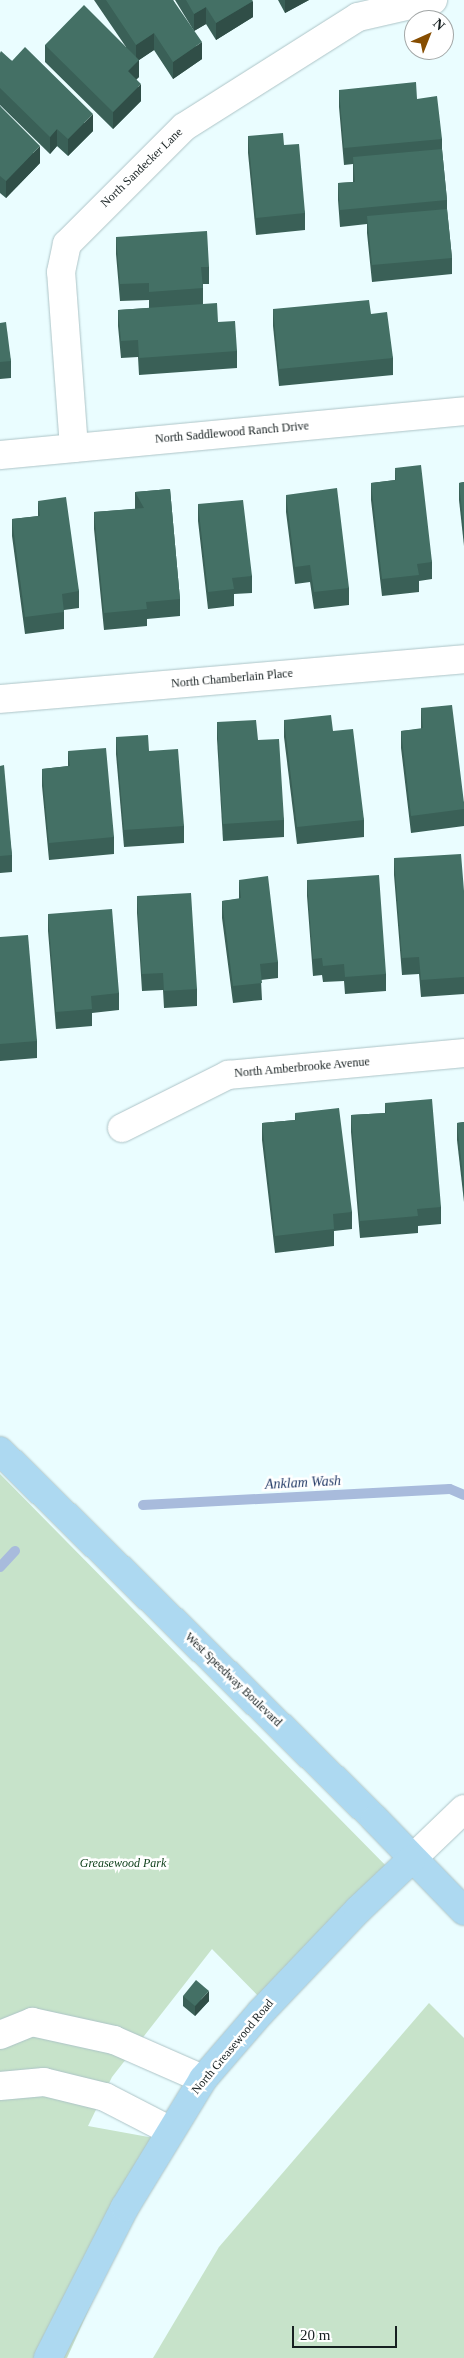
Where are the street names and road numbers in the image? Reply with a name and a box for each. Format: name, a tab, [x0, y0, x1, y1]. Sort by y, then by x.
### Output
street label: North Sandecker Lane	[98, 125, 186, 211]
street label: North Saddlewood Ranch Drive	[155, 419, 309, 447]
street label: North Chamberlain Place	[171, 667, 293, 691]
street label: North Amberbrooke Avenue	[233, 1055, 371, 1081]
street label: West Speedway Boulevard	[182, 1630, 284, 1730]
street label: North Greasewood Road	[189, 1997, 277, 2097]

